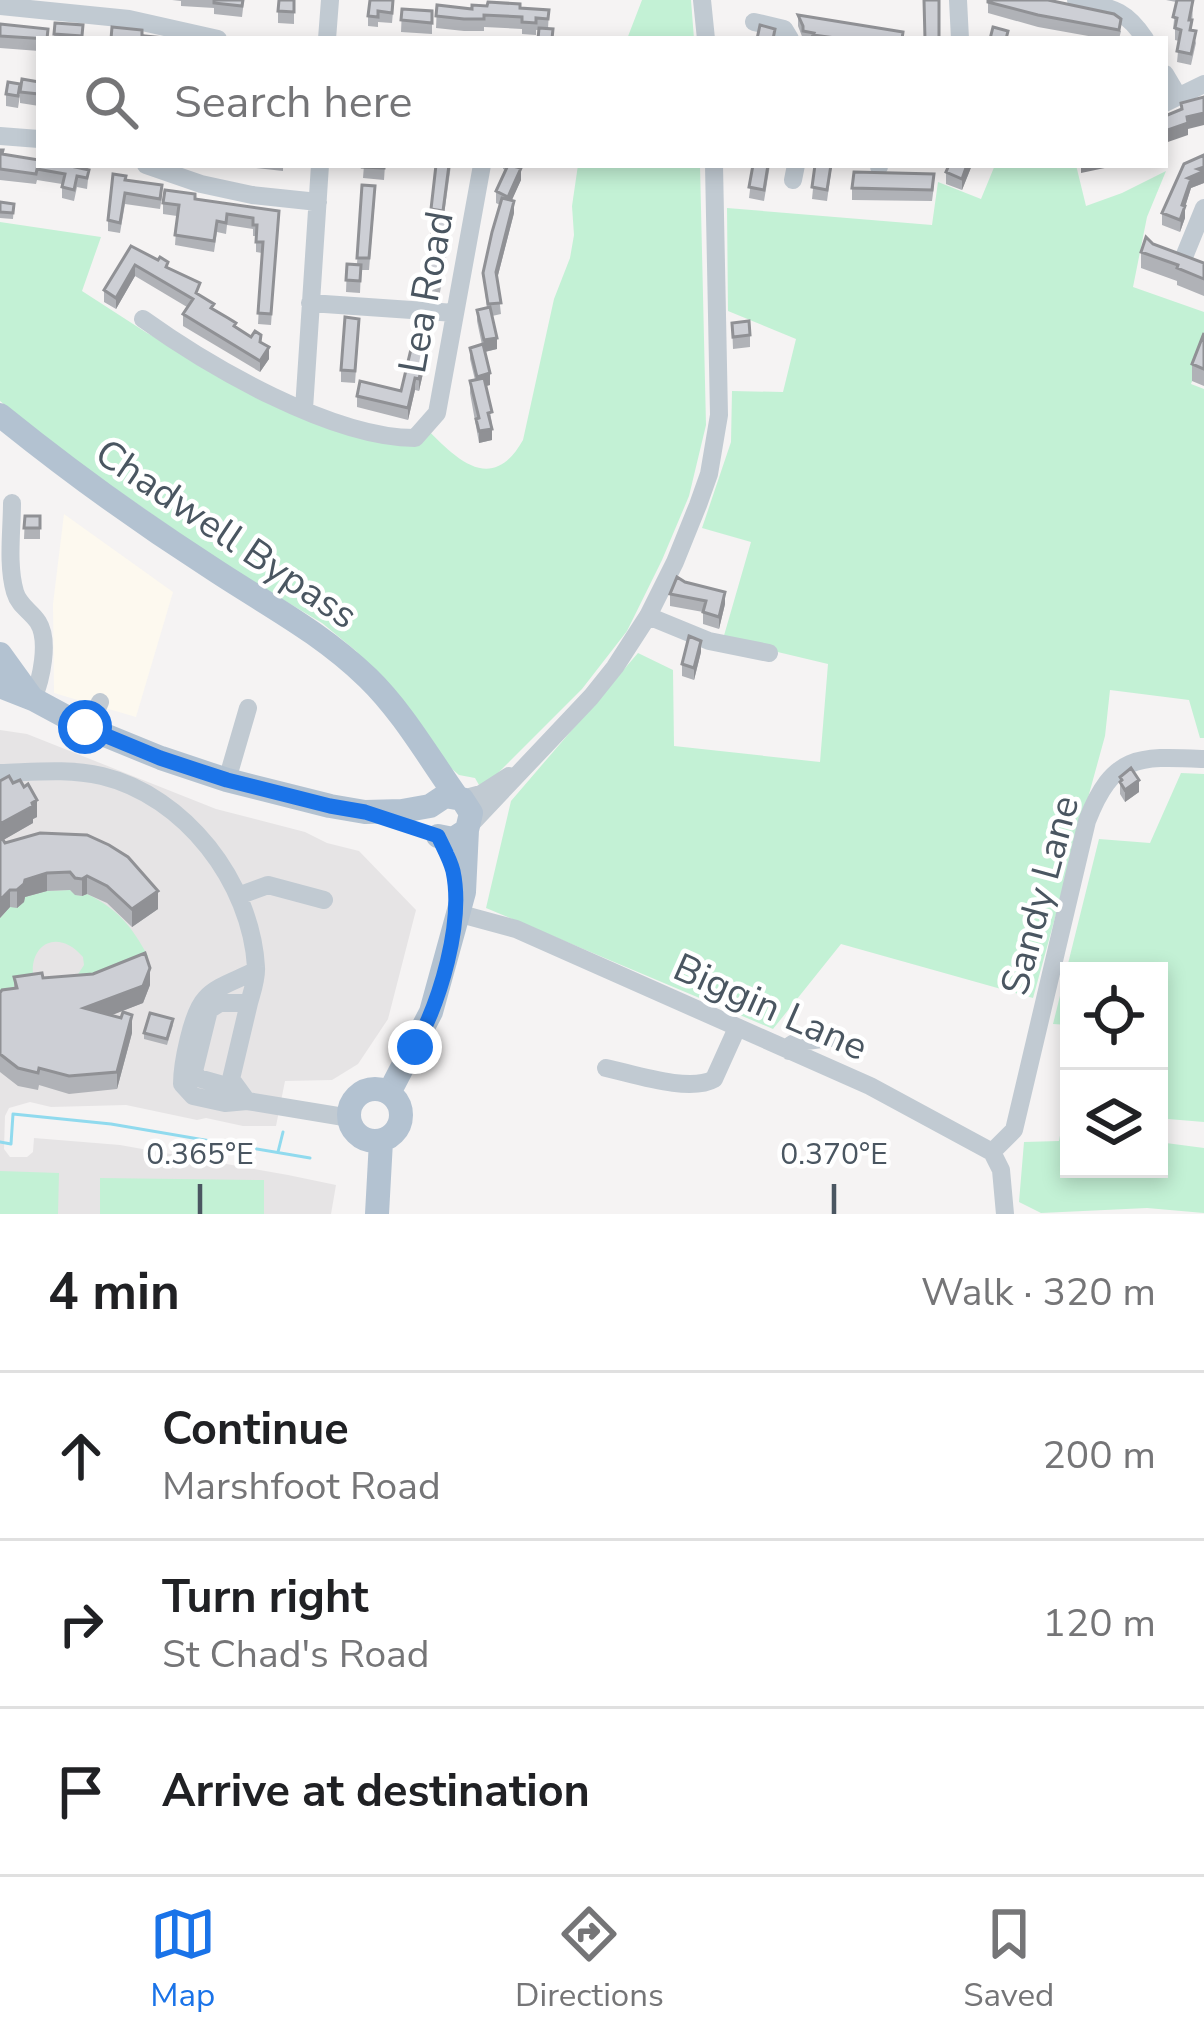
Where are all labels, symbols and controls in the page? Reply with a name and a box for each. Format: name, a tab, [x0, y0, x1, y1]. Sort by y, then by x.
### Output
search box	[36, 36, 1168, 168]
icon: search	[78, 69, 144, 135]
text: Search here	[174, 72, 413, 133]
street label: Lea Road	[386, 207, 467, 377]
street label: Chadwell Bypass	[85, 427, 368, 642]
route start	[58, 700, 112, 754]
street label: Sandy Lane	[988, 790, 1092, 1001]
street label: Biggin Lane	[665, 941, 876, 1074]
map controls	[1060, 962, 1168, 1178]
button: locate	[1060, 962, 1168, 1070]
route end	[388, 1020, 442, 1074]
button: layers	[1060, 1070, 1168, 1178]
text: 0.365°E	[146, 1134, 254, 1175]
text: 0.370°E	[780, 1134, 888, 1175]
text: 4 min	[48, 1257, 180, 1327]
text: Walk · 320 m	[921, 1266, 1156, 1319]
text: Continue	[162, 1399, 349, 1460]
icon: ahead	[48, 1423, 114, 1489]
text: 200 m	[1042, 1429, 1156, 1482]
text: Marshfoot Road	[162, 1460, 441, 1513]
text: Turn right	[162, 1567, 369, 1628]
icon: right	[48, 1591, 114, 1657]
text: 120 m	[1042, 1597, 1156, 1650]
text: St Chad's Road	[162, 1628, 430, 1681]
icon: arrive	[48, 1759, 114, 1825]
text: Arrive at destination	[162, 1761, 590, 1822]
tab: Map	[150, 1901, 216, 2018]
tab: Directions	[515, 1901, 664, 2018]
tab: Saved	[963, 1901, 1054, 2018]

